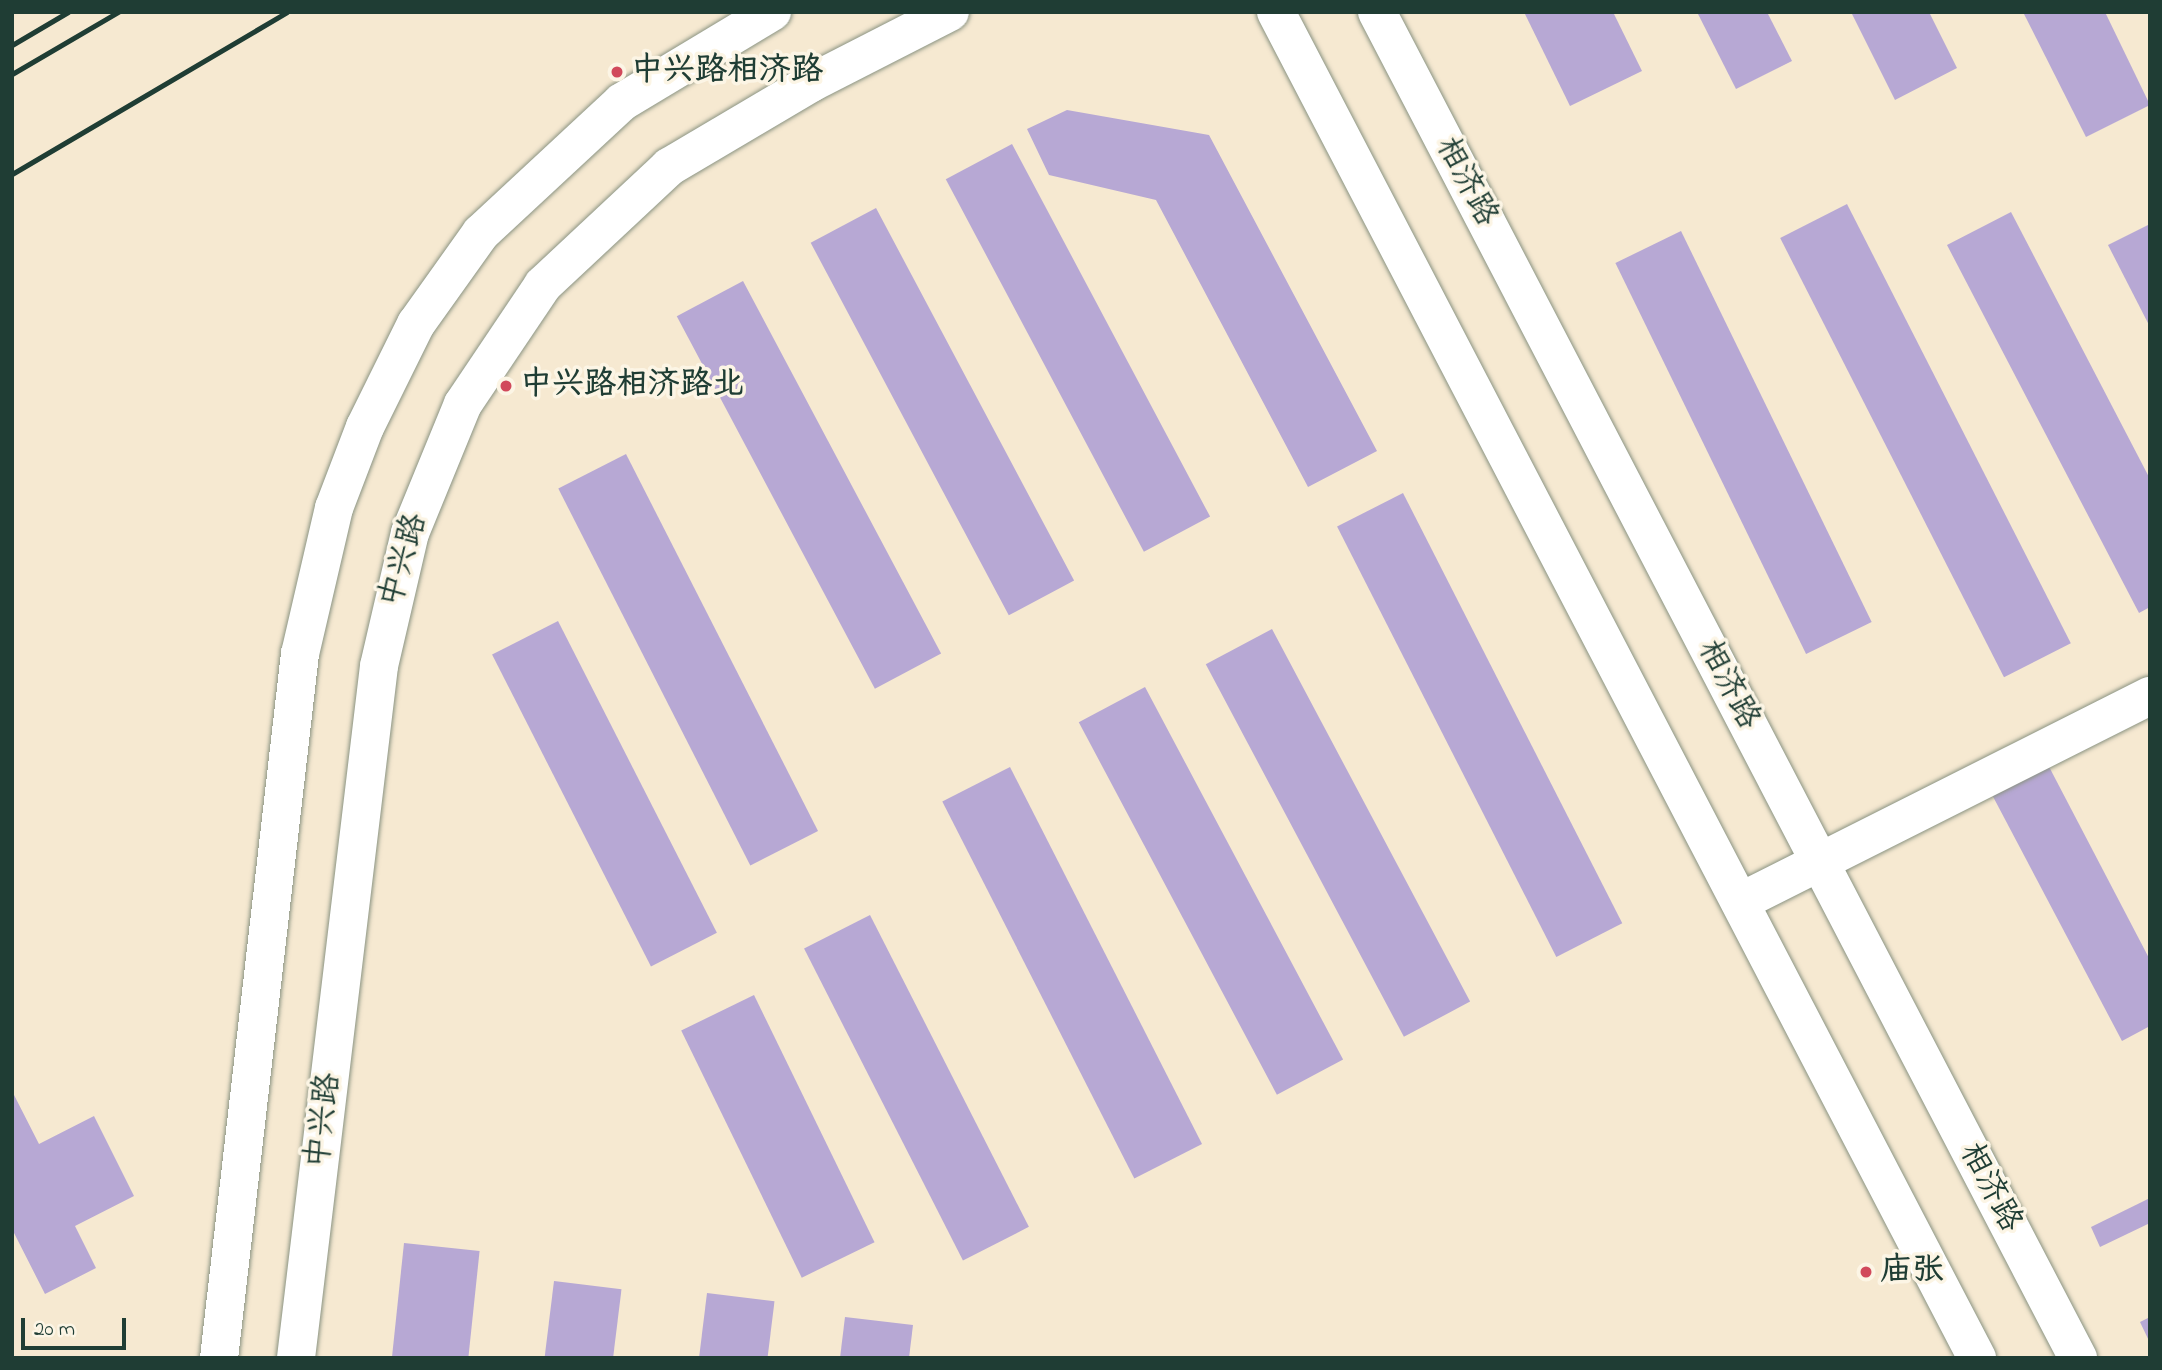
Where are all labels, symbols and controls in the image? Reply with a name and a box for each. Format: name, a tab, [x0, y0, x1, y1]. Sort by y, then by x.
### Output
place label: 中兴路相济路	[631, 53, 823, 91]
marker: 中兴路相济路	[609, 64, 625, 80]
street label: 相济路	[1426, 131, 1504, 233]
place label: 中兴路相济路北	[520, 367, 744, 405]
marker: 中兴路相济路北	[498, 378, 514, 394]
street label: 中兴路	[373, 510, 437, 612]
street label: 相济路	[1688, 634, 1766, 736]
street label: 中兴路	[300, 1071, 350, 1171]
street label: 相济路	[1950, 1137, 2028, 1239]
place label: 庙张	[1880, 1253, 1944, 1291]
marker: 庙张	[1858, 1264, 1874, 1280]
scale bar	[24, 1304, 130, 1348]
text: 20 m	[34, 1315, 75, 1345]

